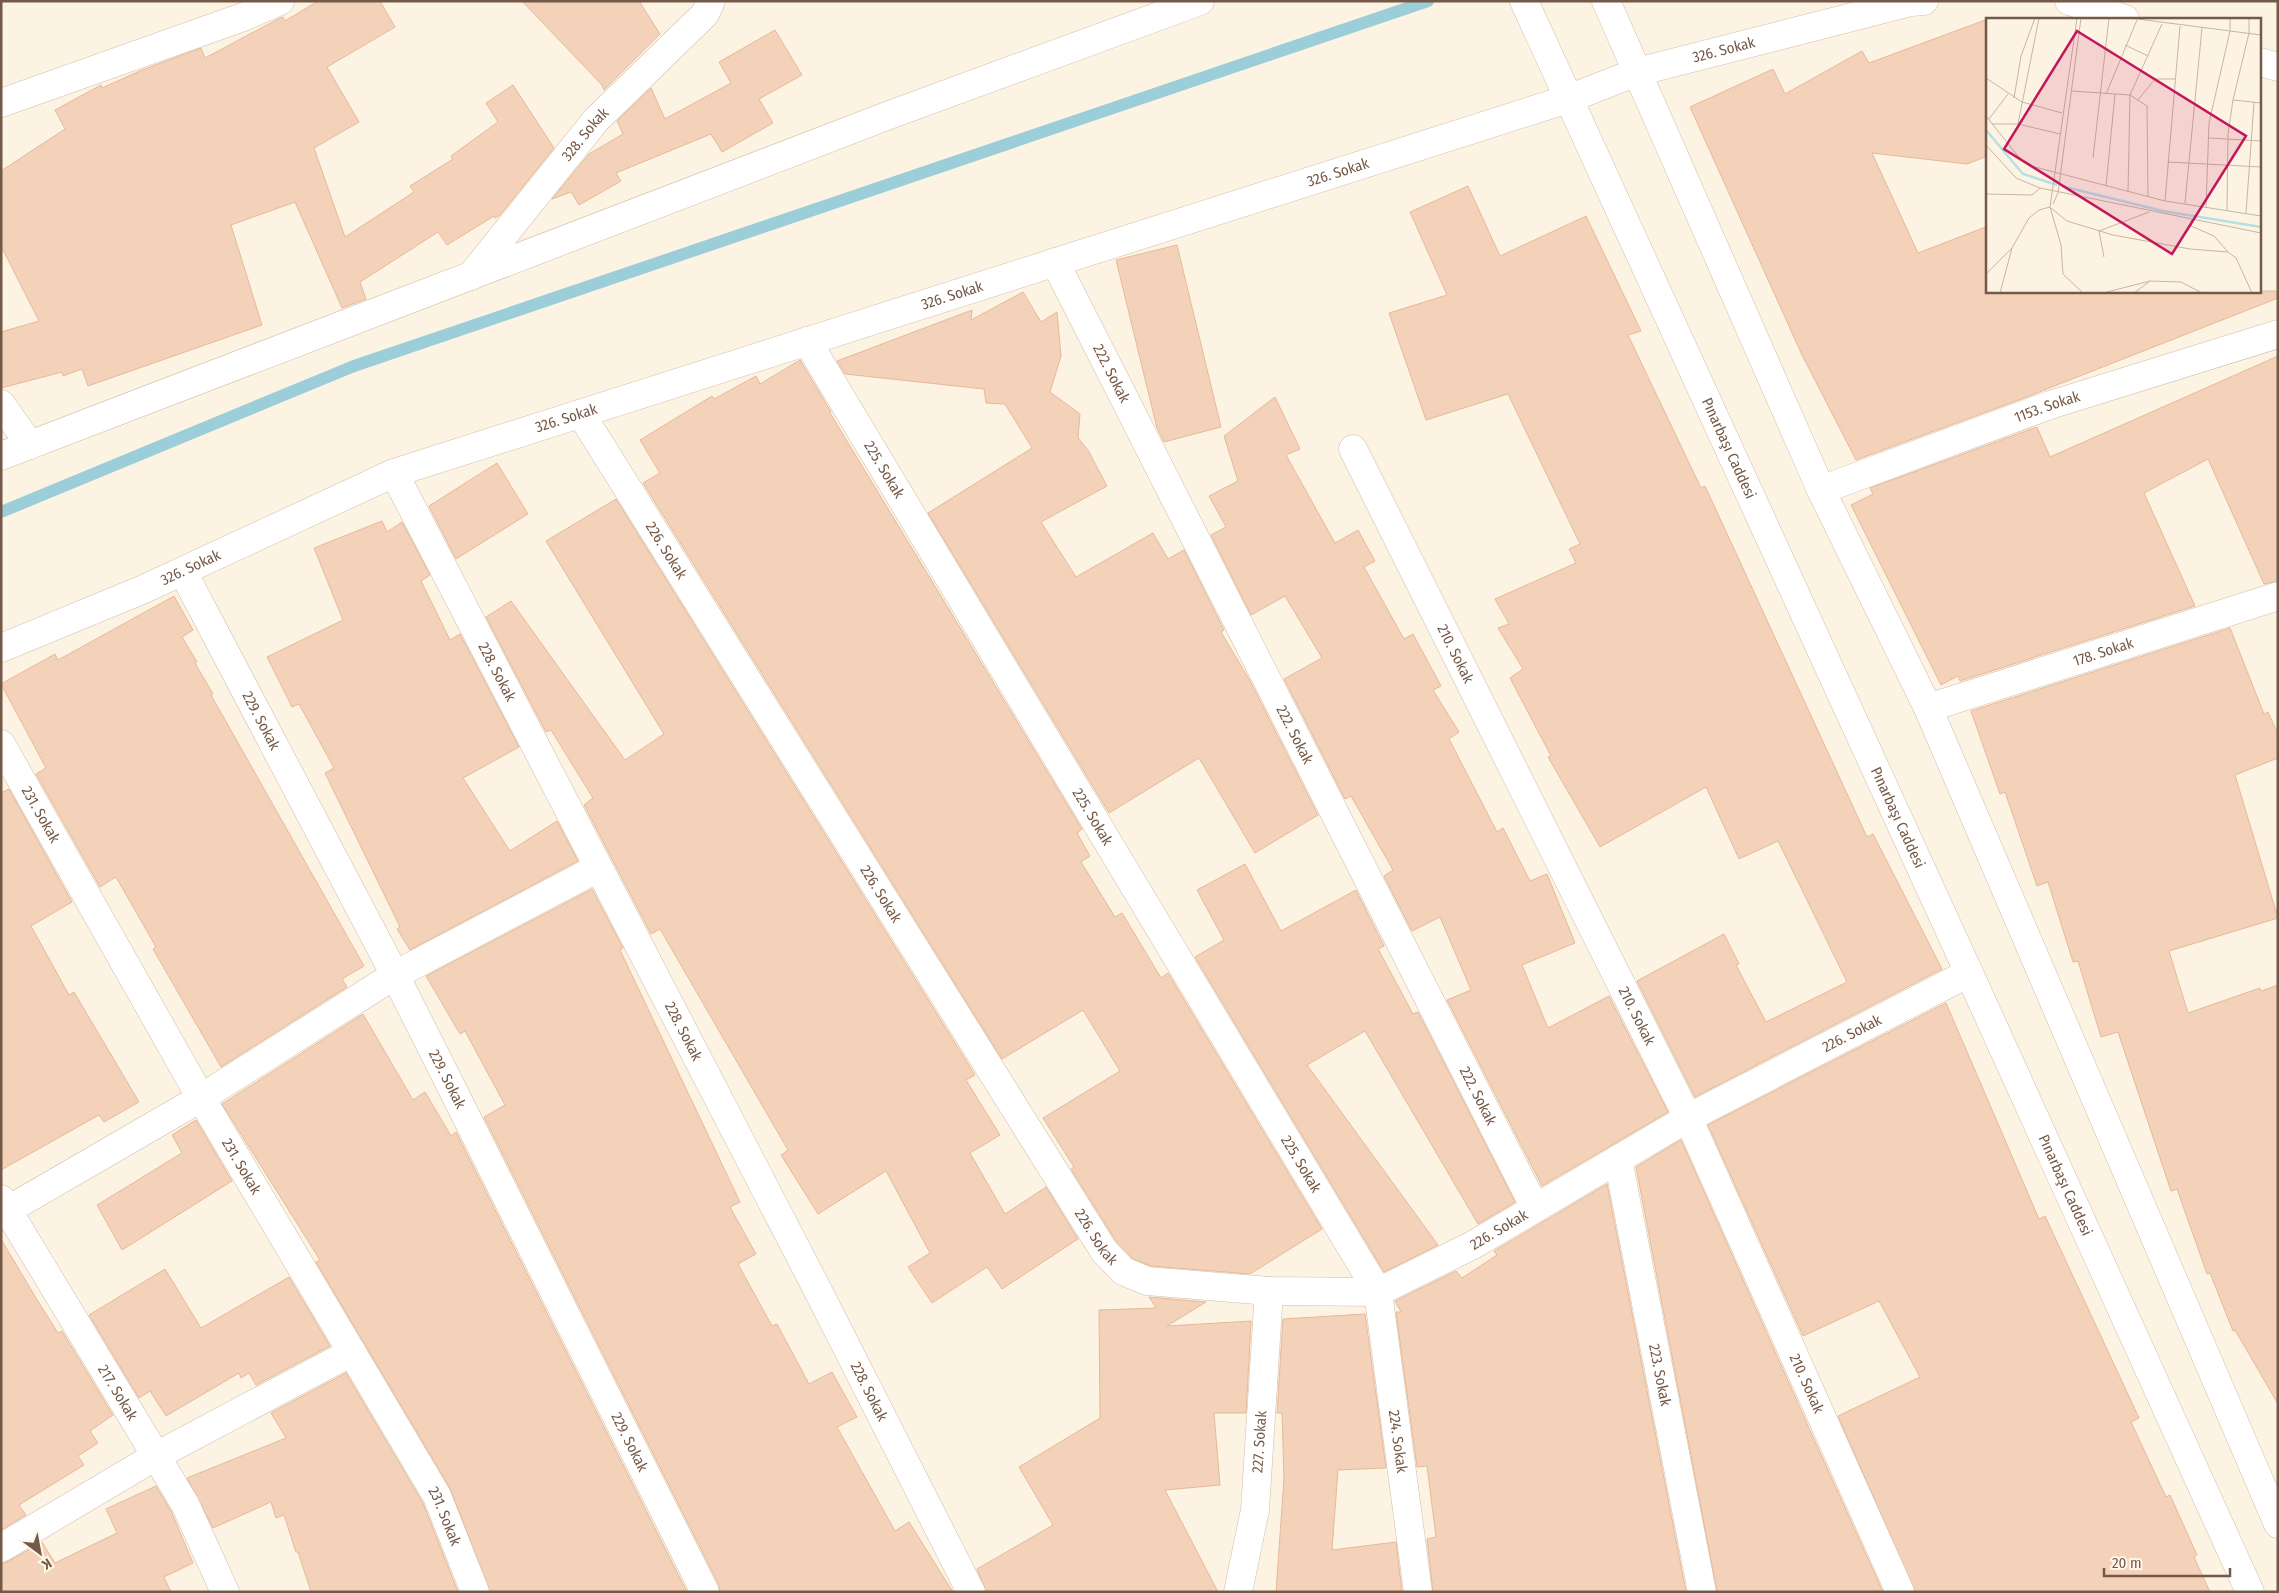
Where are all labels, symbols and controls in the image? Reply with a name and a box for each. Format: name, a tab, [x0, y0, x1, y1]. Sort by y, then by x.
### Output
inset map	[1986, 18, 2262, 292]
street label: 326. Sokak	[1690, 33, 1757, 66]
street label: 328. Sokak	[558, 104, 612, 165]
street label: 326. Sokak	[1305, 154, 1371, 191]
street label: 326. Sokak	[919, 277, 985, 313]
street label: 222. Sokak	[1089, 341, 1134, 406]
street label: 1153. Sokak	[2012, 387, 2082, 426]
street label: Pınarbaşı Caddesi	[1698, 395, 1760, 502]
street label: 326. Sokak	[533, 400, 599, 436]
street label: 225. Sokak	[860, 438, 908, 501]
street label: 226. Sokak	[642, 519, 691, 582]
street label: 326. Sokak	[158, 546, 223, 589]
street label: 210. Sokak	[1433, 621, 1478, 686]
street label: 178. Sokak	[2071, 634, 2136, 670]
street label: 228. Sokak	[474, 639, 520, 704]
street label: 229. Sokak	[238, 688, 284, 753]
street label: 222. Sokak	[1273, 702, 1317, 767]
street label: Pınarbaşı Caddesi	[1867, 764, 1929, 871]
street label: 231. Sokak	[18, 783, 64, 846]
street label: 225. Sokak	[1069, 785, 1117, 849]
street label: 226. Sokak	[856, 862, 905, 926]
street label: 210. Sokak	[1615, 984, 1659, 1048]
street label: 228. Sokak	[661, 999, 706, 1064]
street label: 226. Sokak	[1819, 1011, 1884, 1056]
street label: 229. Sokak	[425, 1047, 470, 1112]
street label: 222. Sokak	[1456, 1064, 1500, 1128]
street label: 225. Sokak	[1277, 1132, 1325, 1196]
street label: Pınarbaşı Caddesi	[2035, 1132, 2096, 1239]
street label: 231. Sokak	[218, 1135, 265, 1198]
street label: 226. Sokak	[1071, 1206, 1122, 1269]
street label: 226. Sokak	[1467, 1206, 1531, 1254]
street label: 223. Sokak	[1645, 1342, 1675, 1408]
street label: 210. Sokak	[1786, 1351, 1828, 1416]
street label: 228. Sokak	[847, 1359, 892, 1424]
street label: 217. Sokak	[94, 1362, 141, 1423]
street label: 224. Sokak	[1385, 1409, 1411, 1474]
street label: 229. Sokak	[607, 1410, 652, 1474]
street label: 227. Sokak	[1248, 1410, 1270, 1474]
street label: 231. Sokak	[425, 1483, 465, 1548]
north arrow	[15, 1528, 65, 1578]
scale bar	[2104, 1546, 2230, 1578]
text: K	[38, 1554, 55, 1573]
text: 20 m	[2112, 1554, 2142, 1572]

